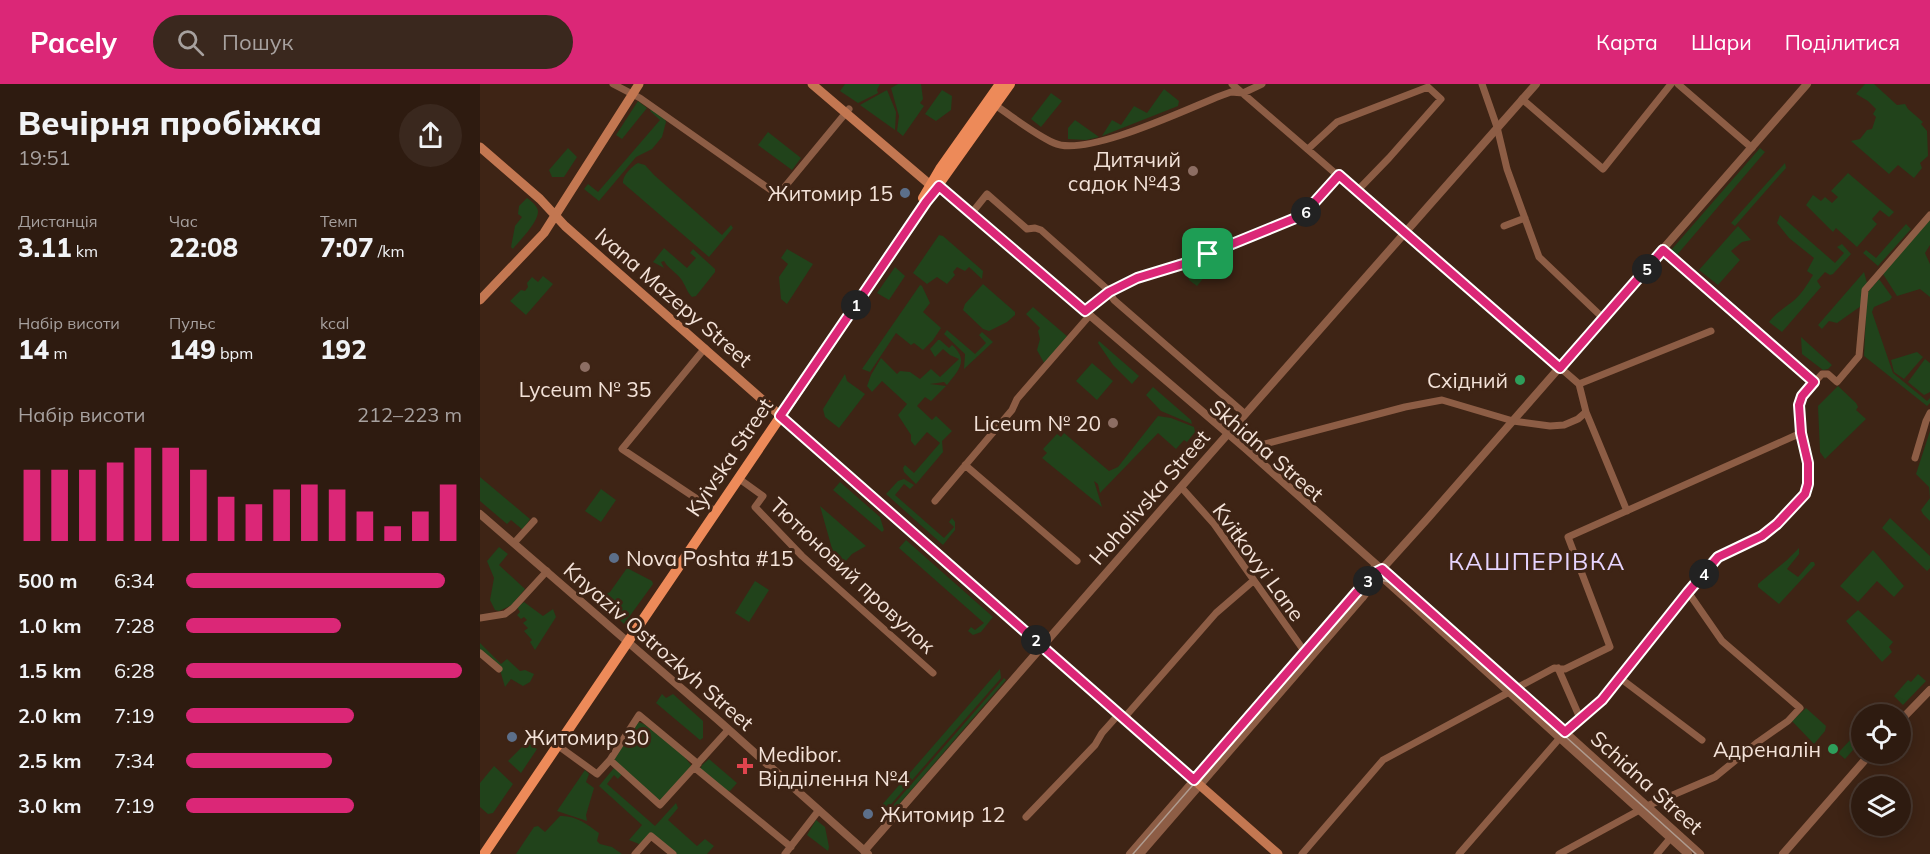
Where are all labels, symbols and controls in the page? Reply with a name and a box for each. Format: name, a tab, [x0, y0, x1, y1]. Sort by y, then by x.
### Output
search box	[153, 15, 573, 69]
text: Pacely	[30, 25, 117, 60]
icon: search	[174, 26, 207, 59]
text: Пошук	[222, 28, 293, 56]
text: Карта	[1596, 29, 1658, 55]
text: Шари	[1691, 29, 1752, 55]
text: Поділитися	[1785, 29, 1900, 55]
text: Вечірня пробіжка	[18, 102, 322, 143]
button: share	[399, 104, 462, 167]
text: 19:51	[18, 145, 71, 170]
place label: Дитячий садок №43	[1068, 146, 1181, 196]
marker: Дитячий садок №43	[1186, 164, 1200, 178]
place label: Житомир 15	[768, 180, 893, 206]
marker: Житомир 15	[898, 186, 912, 200]
pin: 6	[1291, 197, 1321, 227]
text: 6	[1301, 202, 1311, 222]
text: Дистанція	[18, 211, 98, 231]
text: Час	[169, 211, 198, 231]
text: Темп	[320, 211, 358, 231]
street label: Ivana Mazepy Street	[590, 222, 758, 372]
pin	[1182, 228, 1233, 279]
text: 3.11	[18, 231, 72, 264]
text: 22:08	[169, 231, 238, 264]
text: 7:07	[320, 231, 374, 264]
icon: arrive	[1191, 237, 1224, 270]
text: km	[72, 241, 98, 261]
text: /km	[374, 241, 405, 261]
pin: 5	[1632, 254, 1662, 284]
text: 5	[1642, 259, 1652, 279]
pin: 1	[841, 290, 871, 320]
text: 1	[851, 295, 861, 315]
text: Набір висоти	[18, 313, 120, 333]
text: Пульс	[169, 313, 216, 333]
text: kcal	[320, 313, 349, 333]
text: 14	[18, 333, 49, 366]
text: 149	[169, 333, 216, 366]
text: 192	[320, 333, 367, 366]
text: m	[49, 343, 67, 363]
text: bpm	[216, 343, 253, 363]
marker: Lyceum № 35	[578, 360, 592, 374]
place label: Східний	[1427, 367, 1508, 393]
marker: Східний	[1513, 373, 1527, 387]
place label: Lyceum № 35	[519, 376, 651, 402]
street label: Kyivska Street	[680, 393, 778, 521]
street label: Skhidna Street	[1205, 394, 1329, 506]
text: Набір висоти	[18, 402, 145, 427]
text: 212–223 m	[357, 402, 462, 427]
place label: Liceum № 20	[973, 410, 1101, 436]
marker: Liceum № 20	[1106, 416, 1120, 430]
street label: Hoholivska Street	[1083, 424, 1215, 570]
street label: Тютюновий провулок	[765, 492, 942, 659]
street label: Kvitkovyi Lane	[1208, 498, 1310, 626]
place label: Nova Poshta #15	[626, 545, 794, 571]
district label: КАШПЕРІВКА	[1448, 546, 1626, 576]
marker: Nova Poshta #15	[607, 551, 621, 565]
street label: Knyaziv Ostrozkyh Street	[559, 556, 759, 736]
pin: 4	[1689, 559, 1719, 589]
text: 4	[1699, 564, 1709, 584]
pin: 3	[1353, 566, 1383, 596]
text: 500 m	[18, 568, 77, 593]
text: 6:34	[114, 568, 155, 593]
text: 3	[1363, 571, 1373, 591]
text: 1.0 km	[18, 613, 81, 638]
text: 7:28	[114, 613, 155, 638]
pin: 2	[1021, 625, 1051, 655]
text: 2	[1031, 630, 1041, 650]
text: 1.5 km	[18, 658, 81, 683]
text: 6:28	[114, 658, 155, 683]
text: 2.0 km	[18, 703, 81, 728]
text: 7:19	[114, 703, 155, 728]
map controls	[1851, 704, 1911, 836]
button: locate	[1851, 704, 1911, 764]
place label: Житомир 30	[524, 724, 649, 750]
street label: Schidna Street	[1586, 725, 1708, 839]
marker: Житомир 30	[505, 730, 519, 744]
place label: Адреналін	[1713, 736, 1821, 762]
place label: Medibor. Відділення №4	[758, 741, 910, 791]
marker: Адреналін	[1826, 742, 1840, 756]
text: 2.5 km	[18, 748, 81, 773]
text: 7:34	[114, 748, 155, 773]
marker: Medibor. Відділення №4	[736, 757, 754, 775]
button: layers	[1851, 776, 1911, 836]
text: 3.0 km	[18, 793, 81, 818]
text: 7:19	[114, 793, 155, 818]
place label: Житомир 12	[880, 801, 1005, 827]
marker: Житомир 12	[861, 807, 875, 821]

